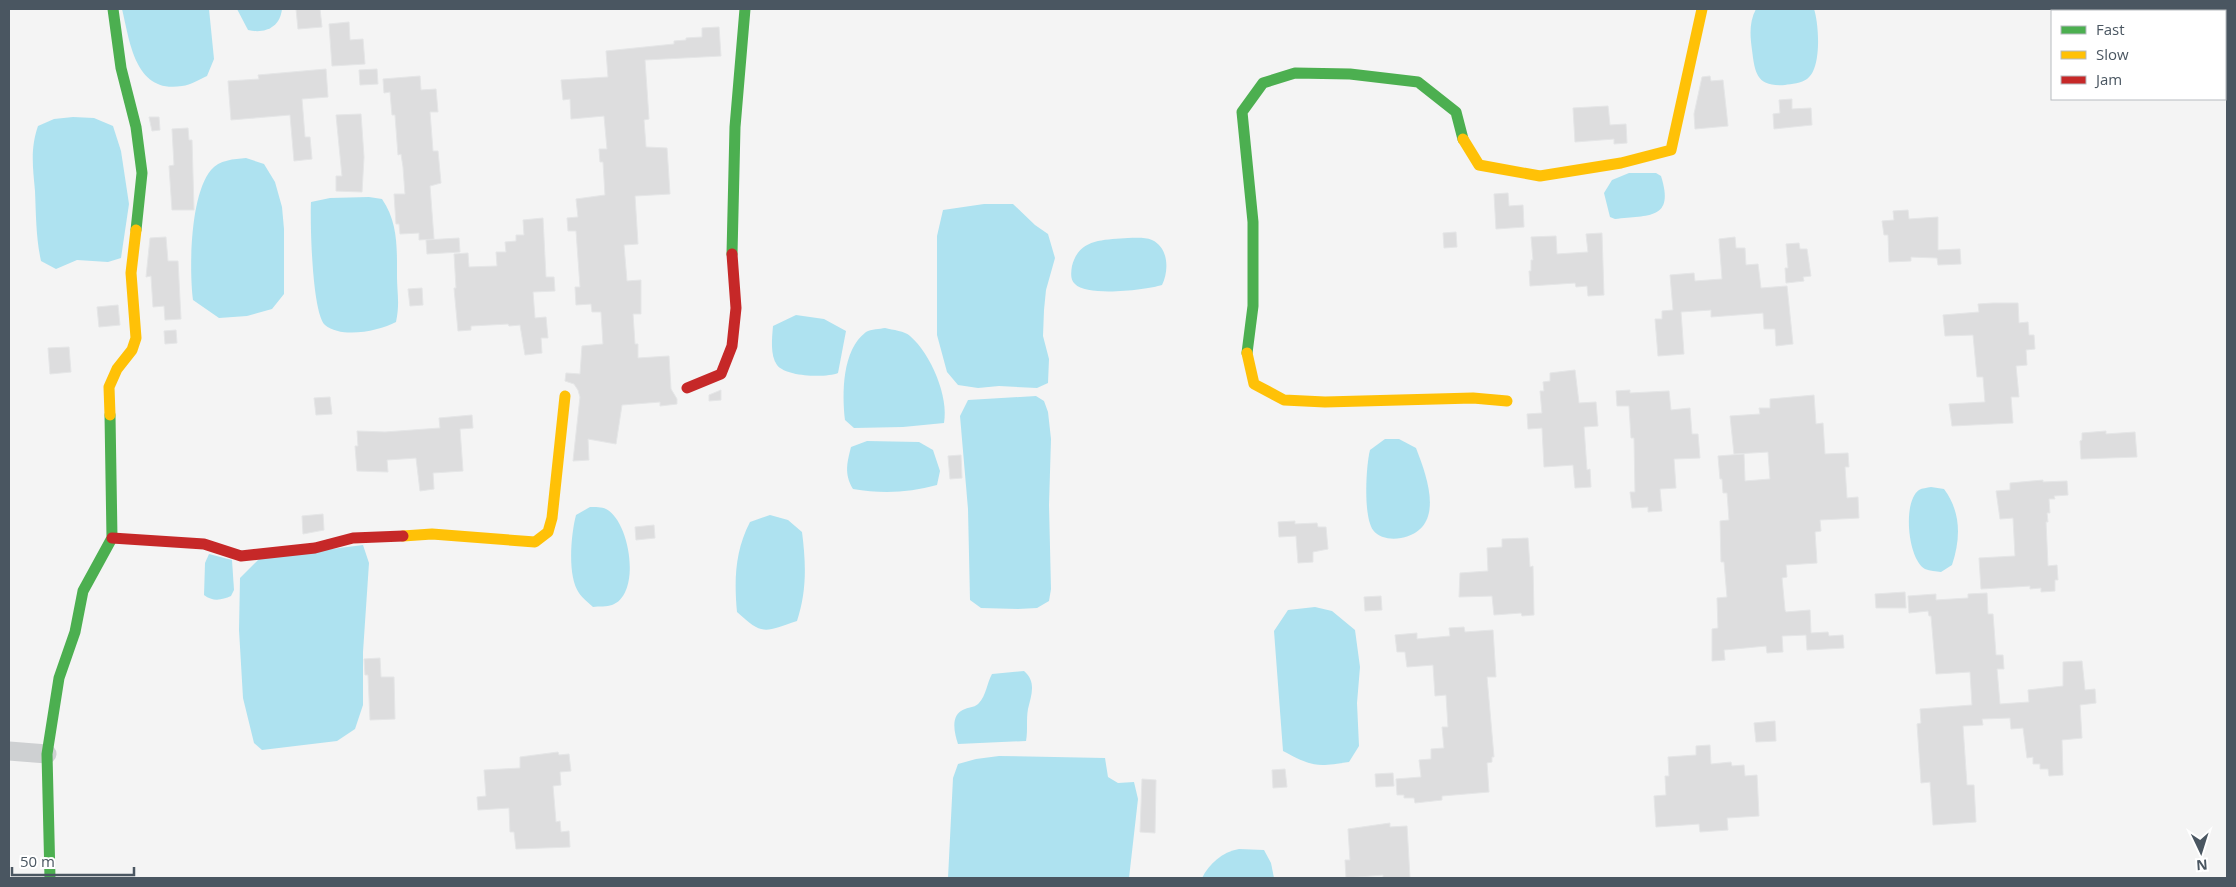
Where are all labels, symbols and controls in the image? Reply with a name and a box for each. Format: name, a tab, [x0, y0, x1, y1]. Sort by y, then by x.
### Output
legend	[2051, 10, 2226, 100]
text: Fast	[2096, 19, 2125, 39]
text: Slow	[2096, 44, 2129, 64]
text: Jam	[2094, 69, 2122, 89]
north arrow	[2176, 827, 2226, 877]
scale bar	[12, 844, 135, 876]
text: 50 m	[20, 851, 55, 871]
text: N	[2196, 856, 2208, 875]

